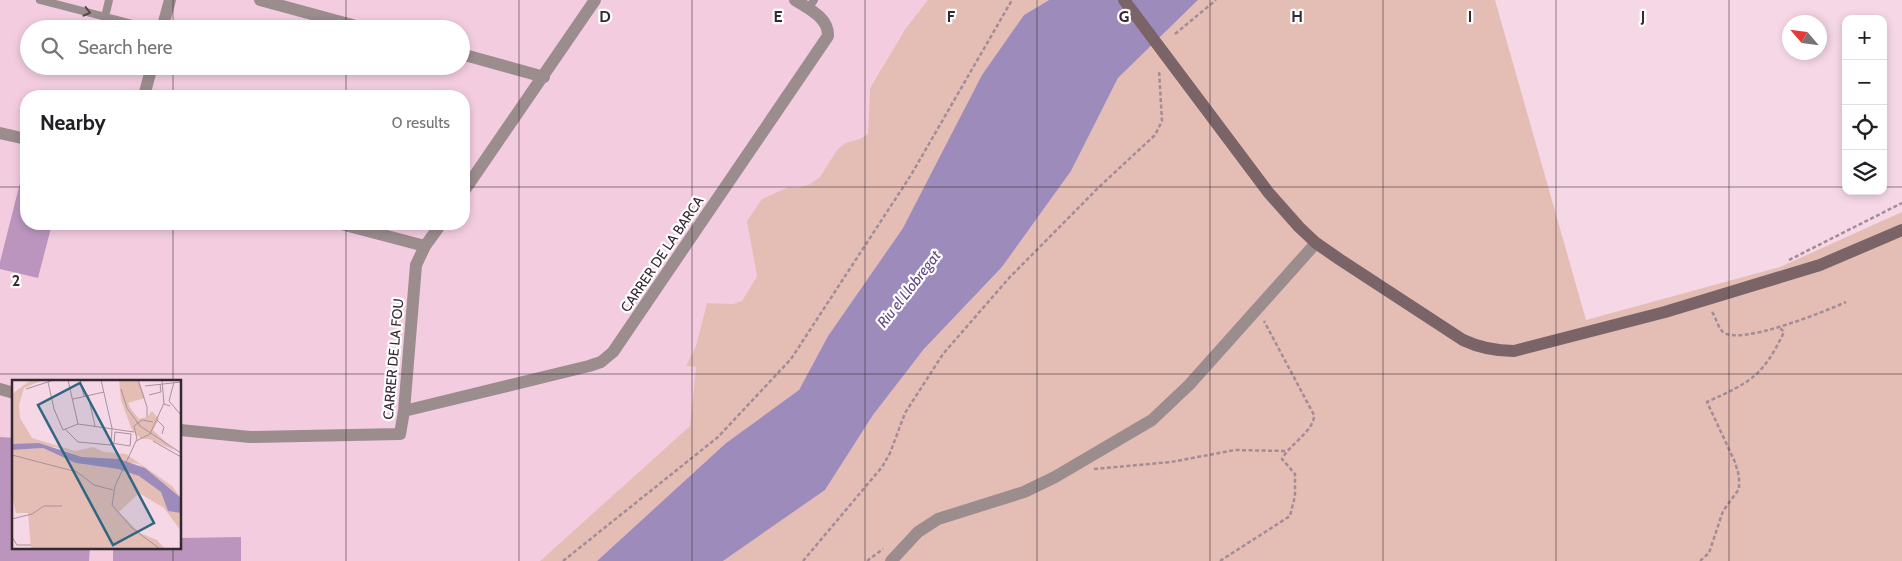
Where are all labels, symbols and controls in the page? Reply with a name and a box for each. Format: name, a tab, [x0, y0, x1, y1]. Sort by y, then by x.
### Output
one-way arrow	[83, 6, 92, 17]
text: D	[599, 7, 611, 26]
text: E	[773, 7, 783, 26]
text: F	[947, 7, 956, 26]
text: G	[1119, 7, 1129, 26]
text: H	[1291, 7, 1303, 26]
text: I	[1468, 7, 1472, 26]
text: J	[1640, 7, 1645, 26]
north arrow	[1782, 15, 1827, 60]
map controls	[1842, 15, 1887, 195]
button: +	[1842, 15, 1887, 60]
search box	[20, 20, 470, 75]
icon: search	[38, 34, 66, 62]
text: Search here	[78, 36, 172, 59]
button: −	[1842, 60, 1887, 105]
button: locate	[1842, 105, 1887, 150]
text: Nearby	[40, 110, 106, 135]
text: 0 results	[391, 113, 450, 132]
button: layers	[1842, 150, 1887, 195]
street label: CARRER DE LA BARCA	[617, 192, 708, 315]
water label: Riu el Llobregat	[874, 247, 945, 331]
text: 2	[12, 271, 20, 290]
street label: CARRER DE LA FOU	[379, 298, 407, 420]
inset map	[12, 380, 181, 548]

